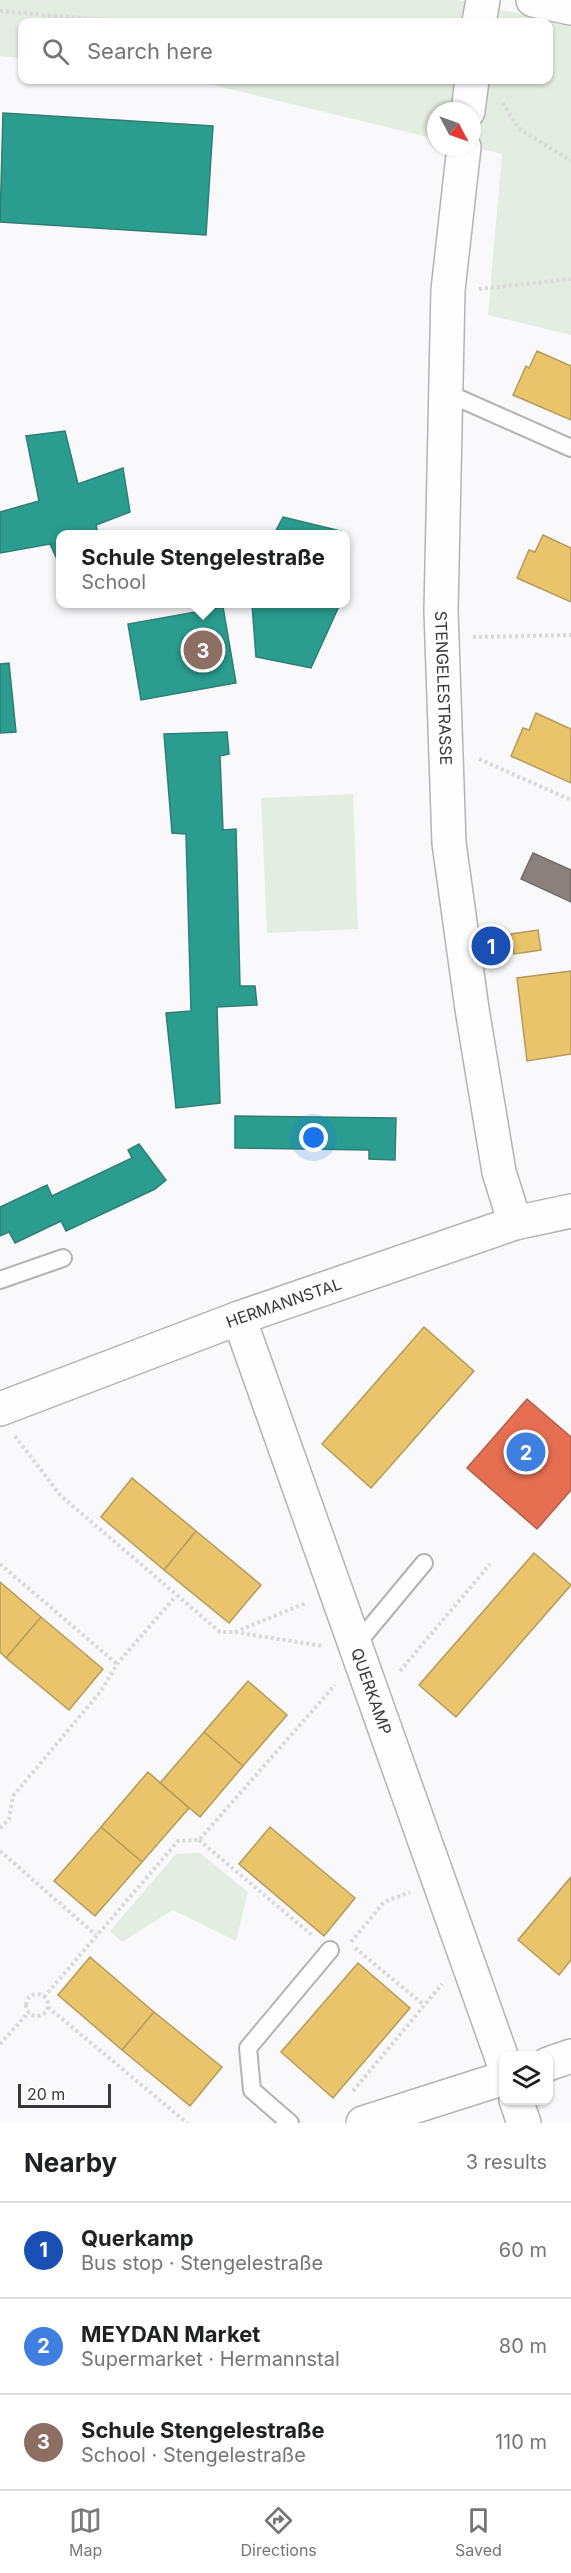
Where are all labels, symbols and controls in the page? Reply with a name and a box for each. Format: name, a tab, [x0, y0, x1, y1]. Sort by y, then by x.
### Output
search box	[18, 18, 553, 84]
icon: search	[39, 35, 72, 68]
text: Search here	[87, 38, 213, 64]
north arrow	[427, 102, 481, 156]
popup	[56, 530, 350, 608]
text: Schule Stengelestraße	[81, 544, 325, 570]
text: School	[81, 570, 146, 594]
street label: STENGELESTRASSE	[431, 610, 456, 766]
pin: 3	[184, 628, 222, 672]
pin: 1	[472, 924, 510, 968]
your location	[299, 1123, 328, 1152]
street label: HERMANNSTAL	[223, 1274, 344, 1332]
pin: 2	[506, 1430, 546, 1474]
street label: QUERKAMP	[347, 1645, 396, 1737]
map controls	[499, 2051, 553, 2105]
button: layers	[499, 2051, 553, 2105]
scale bar	[18, 2081, 111, 2108]
text: 20 m	[27, 2084, 65, 2104]
text: Nearby	[24, 2147, 117, 2178]
text: 3 results	[466, 2150, 547, 2174]
text: Querkamp	[81, 2225, 194, 2251]
text: 1	[39, 2238, 48, 2262]
text: 60 m	[499, 2238, 547, 2262]
text: Bus stop · Stengelestraße	[81, 2251, 323, 2275]
text: MEYDAN Market	[81, 2321, 260, 2347]
text: 2	[37, 2334, 50, 2358]
text: 80 m	[499, 2334, 547, 2358]
text: Supermarket · Hermannstal	[81, 2347, 340, 2371]
text: Schule Stengelestraße	[81, 2417, 325, 2443]
text: 3	[37, 2430, 50, 2454]
text: 110 m	[495, 2430, 547, 2454]
text: School · Stengelestraße	[81, 2443, 306, 2467]
tab: Map	[69, 2504, 102, 2560]
tab: Directions	[241, 2504, 317, 2560]
tab: Saved	[455, 2504, 502, 2560]

